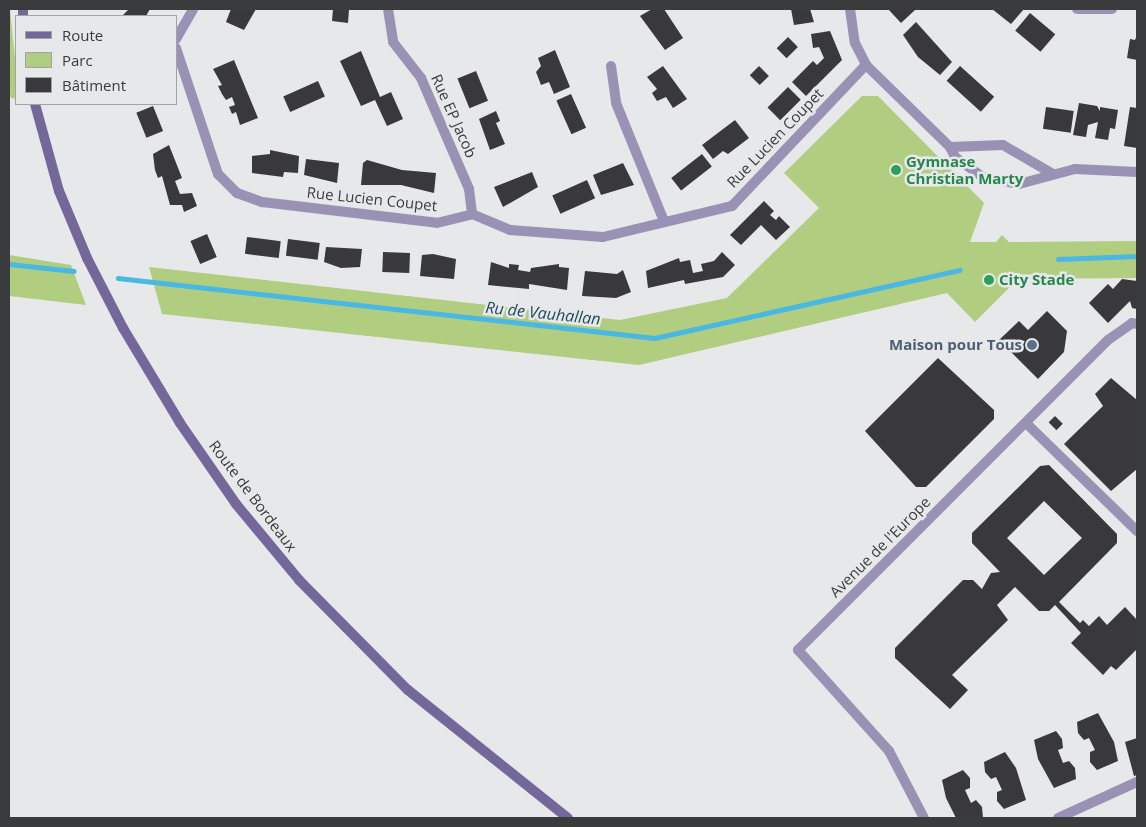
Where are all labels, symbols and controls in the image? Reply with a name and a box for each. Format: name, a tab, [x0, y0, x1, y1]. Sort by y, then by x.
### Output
legend	[15, 15, 178, 105]
text: Route	[62, 25, 103, 45]
text: Parc	[62, 50, 93, 70]
street label: Rue EP Jacob	[428, 71, 480, 161]
text: Bâtiment	[62, 75, 126, 95]
street label: Rue Lucien Coupet	[723, 85, 827, 191]
place label: Gymnase Christian Marty	[906, 152, 1023, 187]
marker: Gymnase Christian Marty	[890, 164, 902, 176]
street label: Rue Lucien Coupet	[306, 183, 438, 215]
place label: City Stade	[999, 271, 1074, 289]
marker: City Stade	[983, 274, 995, 286]
water label: Ru de Vauhallan	[485, 297, 601, 329]
place label: Maison pour Tous	[889, 336, 1022, 354]
marker: Maison pour Tous	[1026, 339, 1038, 351]
street label: Route de Bordeaux	[205, 437, 301, 555]
street label: Avenue de l'Europe	[826, 493, 934, 601]

